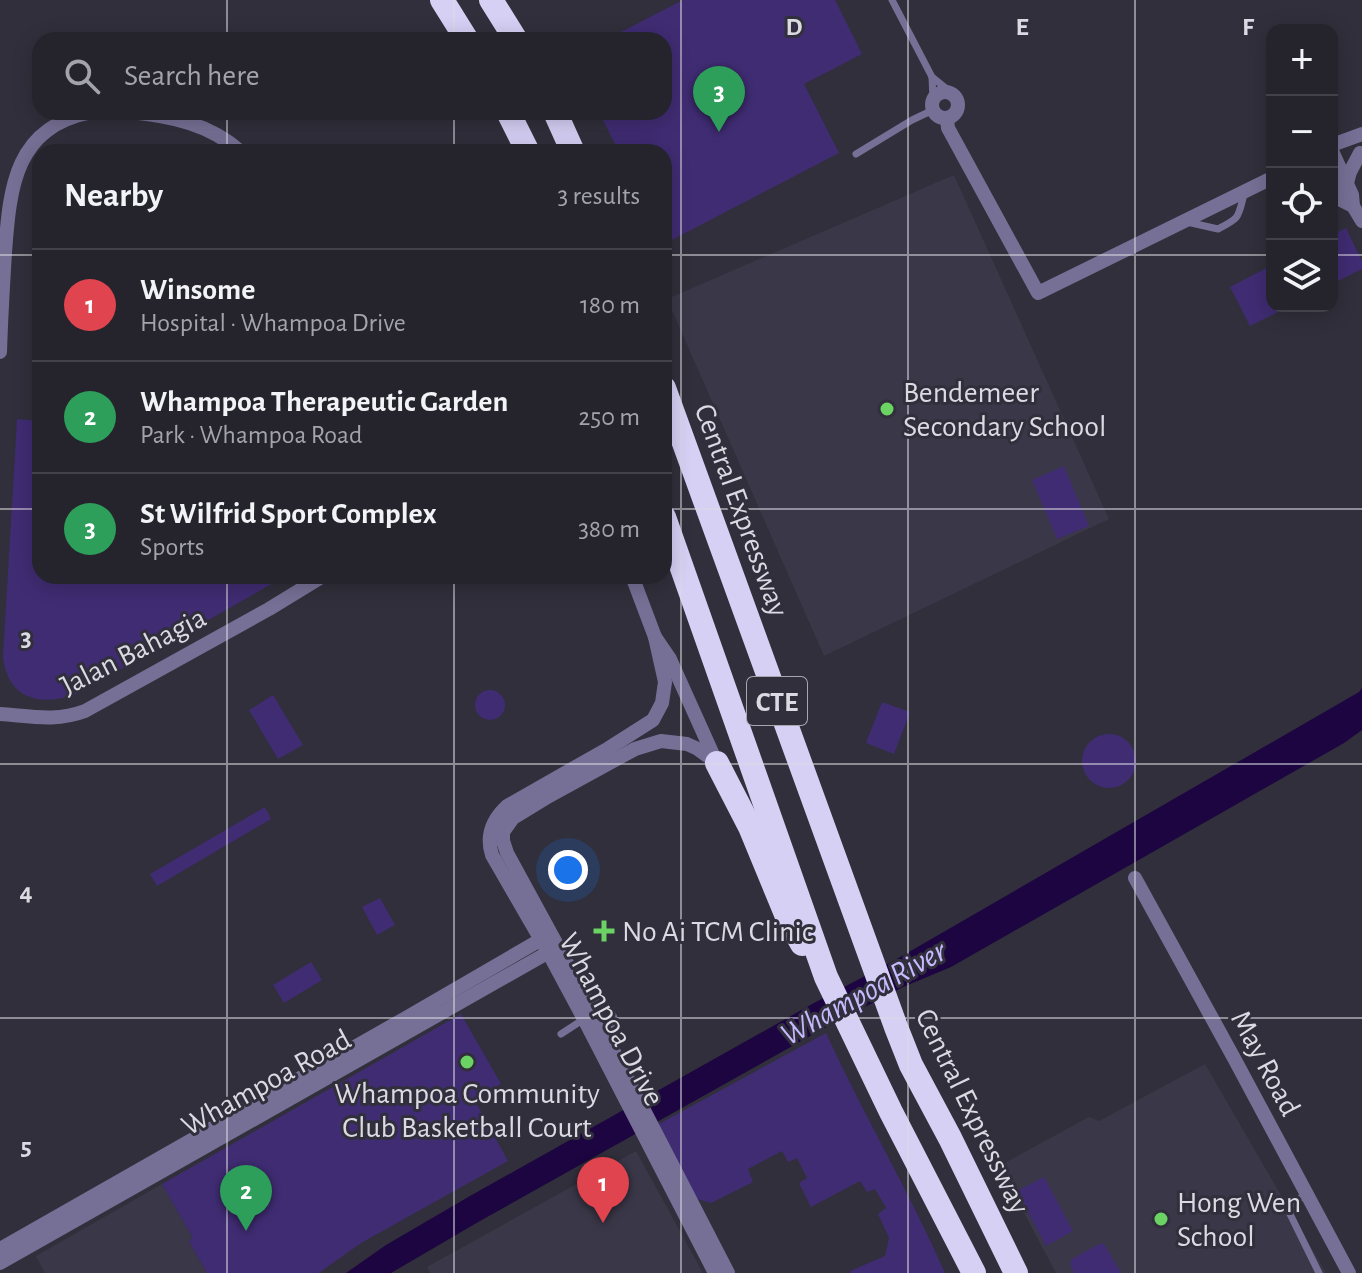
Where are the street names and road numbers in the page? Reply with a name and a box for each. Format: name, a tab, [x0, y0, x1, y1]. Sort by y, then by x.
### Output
street label: Central Expressway	[689, 400, 793, 621]
street label: Jalan Bahagia	[56, 602, 211, 701]
road number: CTE	[747, 677, 807, 725]
street label: Whampoa Drive	[553, 928, 669, 1111]
street label: Central Expressway	[910, 1004, 1035, 1219]
street label: May Road	[1225, 1006, 1305, 1121]
street label: Whampoa Road	[177, 1024, 356, 1142]

